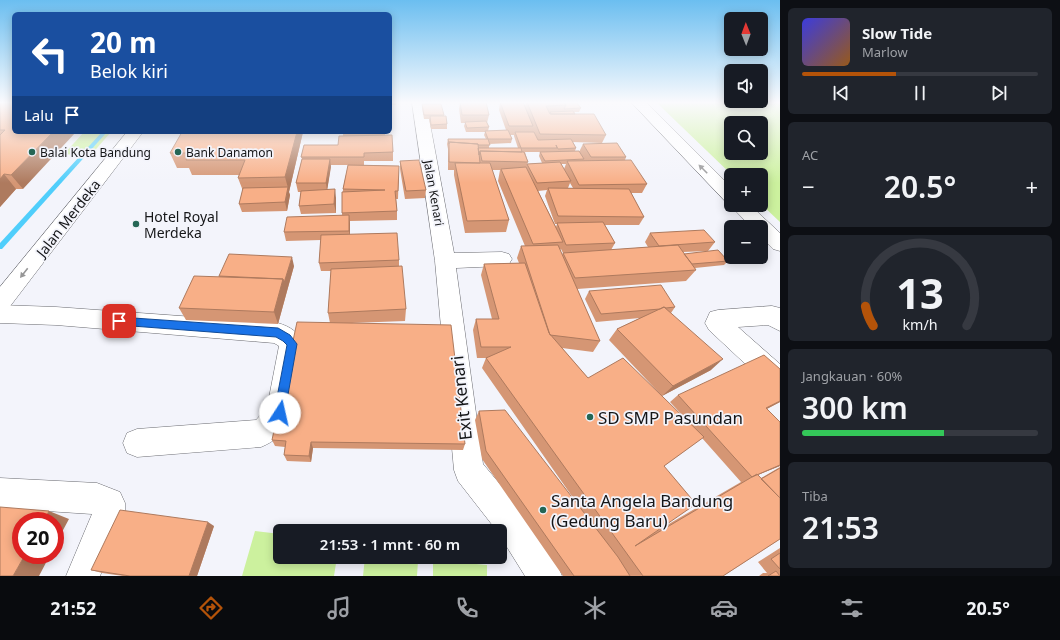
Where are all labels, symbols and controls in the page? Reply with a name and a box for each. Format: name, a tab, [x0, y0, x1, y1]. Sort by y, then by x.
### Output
north arrow	[724, 12, 768, 56]
map controls	[724, 12, 768, 264]
text: 20 m	[90, 23, 157, 61]
text: Slow Tide	[862, 23, 932, 43]
icon: left	[24, 28, 76, 80]
text: Marlow	[862, 43, 908, 61]
text: Belok kiri	[90, 59, 168, 83]
button: sound	[724, 64, 768, 108]
icon: previous	[830, 82, 852, 104]
icon: pause	[909, 82, 931, 104]
icon: next	[988, 82, 1010, 104]
icon: arrive	[61, 104, 83, 126]
text: Lalu	[24, 105, 53, 125]
button: search	[724, 116, 768, 160]
place label: Balai Kota Bandung	[40, 144, 151, 161]
place label: Bank Danamon	[186, 144, 273, 161]
text: AC	[802, 146, 818, 164]
marker: Balai Kota Bandung	[27, 147, 37, 157]
marker: Bank Danamon	[173, 147, 183, 157]
street label: Jalan Kenari	[420, 158, 448, 227]
one-way arrow	[698, 164, 708, 174]
text: 20.5°	[884, 166, 956, 207]
button: +	[724, 168, 768, 212]
text: −	[802, 171, 815, 201]
text: +	[1025, 171, 1038, 201]
street label: Jalan Merdeka	[31, 175, 104, 262]
place label: Hotel Royal Merdeka	[144, 207, 219, 242]
marker: Hotel Royal Merdeka	[131, 219, 141, 229]
button: −	[724, 220, 768, 264]
text: 13	[896, 265, 944, 321]
one-way arrow	[20, 267, 29, 278]
pin	[102, 304, 136, 338]
icon: arrive	[108, 310, 130, 332]
text: km/h	[902, 315, 938, 334]
street label: Exit Kenari	[445, 355, 477, 441]
text: Jangkauan · 60%	[802, 367, 902, 385]
text: 300 km	[802, 387, 908, 428]
position arrow	[259, 392, 301, 434]
place label: SD SMP Pasundan	[598, 406, 743, 429]
marker: SD SMP Pasundan	[585, 412, 595, 422]
text: Tiba	[802, 487, 828, 505]
place label: Santa Angela Bandung (Gedung Baru)	[551, 489, 733, 532]
marker: Santa Angela Bandung (Gedung Baru)	[538, 505, 548, 515]
text: 21:53	[802, 507, 879, 548]
speed limit sign: 20	[12, 512, 64, 564]
text: 21:53 · 1 mnt · 60 m	[320, 534, 460, 554]
icon: directions	[197, 594, 225, 622]
icon: music	[325, 594, 353, 622]
icon: phone	[453, 594, 481, 622]
icon: climate	[581, 594, 609, 622]
icon: car	[710, 594, 738, 622]
icon: filters	[838, 594, 866, 622]
text: 21:52	[50, 596, 96, 620]
text: 20.5°	[966, 596, 1010, 620]

